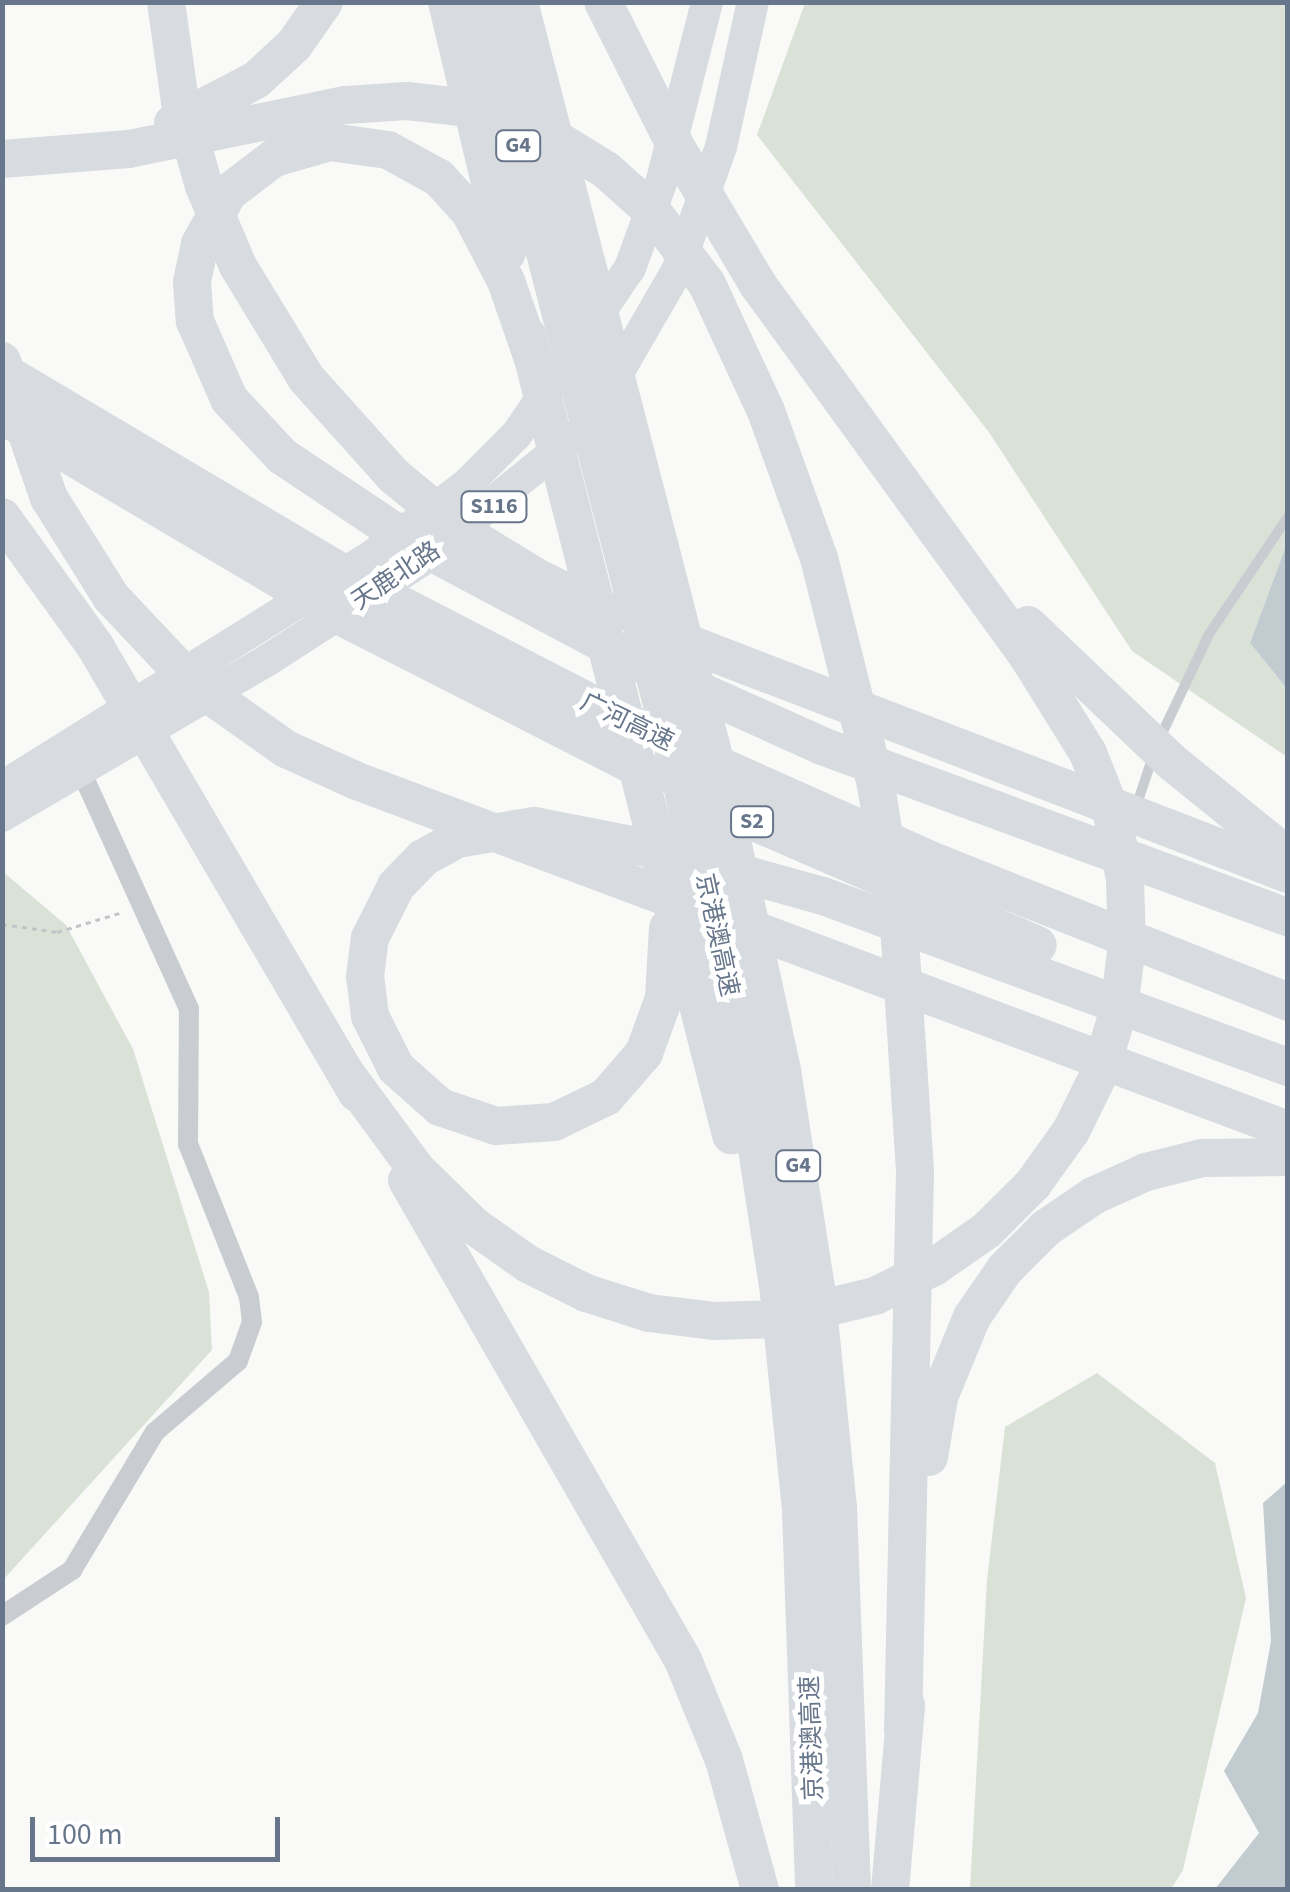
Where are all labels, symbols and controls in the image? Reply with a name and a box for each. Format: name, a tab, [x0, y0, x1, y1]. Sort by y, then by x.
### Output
road number: G4	[493, 129, 543, 163]
road number: S116	[459, 490, 529, 524]
street label: 天鹿北路	[346, 536, 446, 616]
street label: 广河高速	[575, 687, 679, 757]
road number: S2	[730, 805, 774, 839]
street label: 京港澳高速	[689, 871, 745, 999]
road number: G4	[773, 1149, 823, 1183]
street label: 京港澳高速	[795, 1675, 829, 1801]
scale bar	[35, 1797, 285, 1859]
text: 100 m	[47, 1813, 123, 1856]

